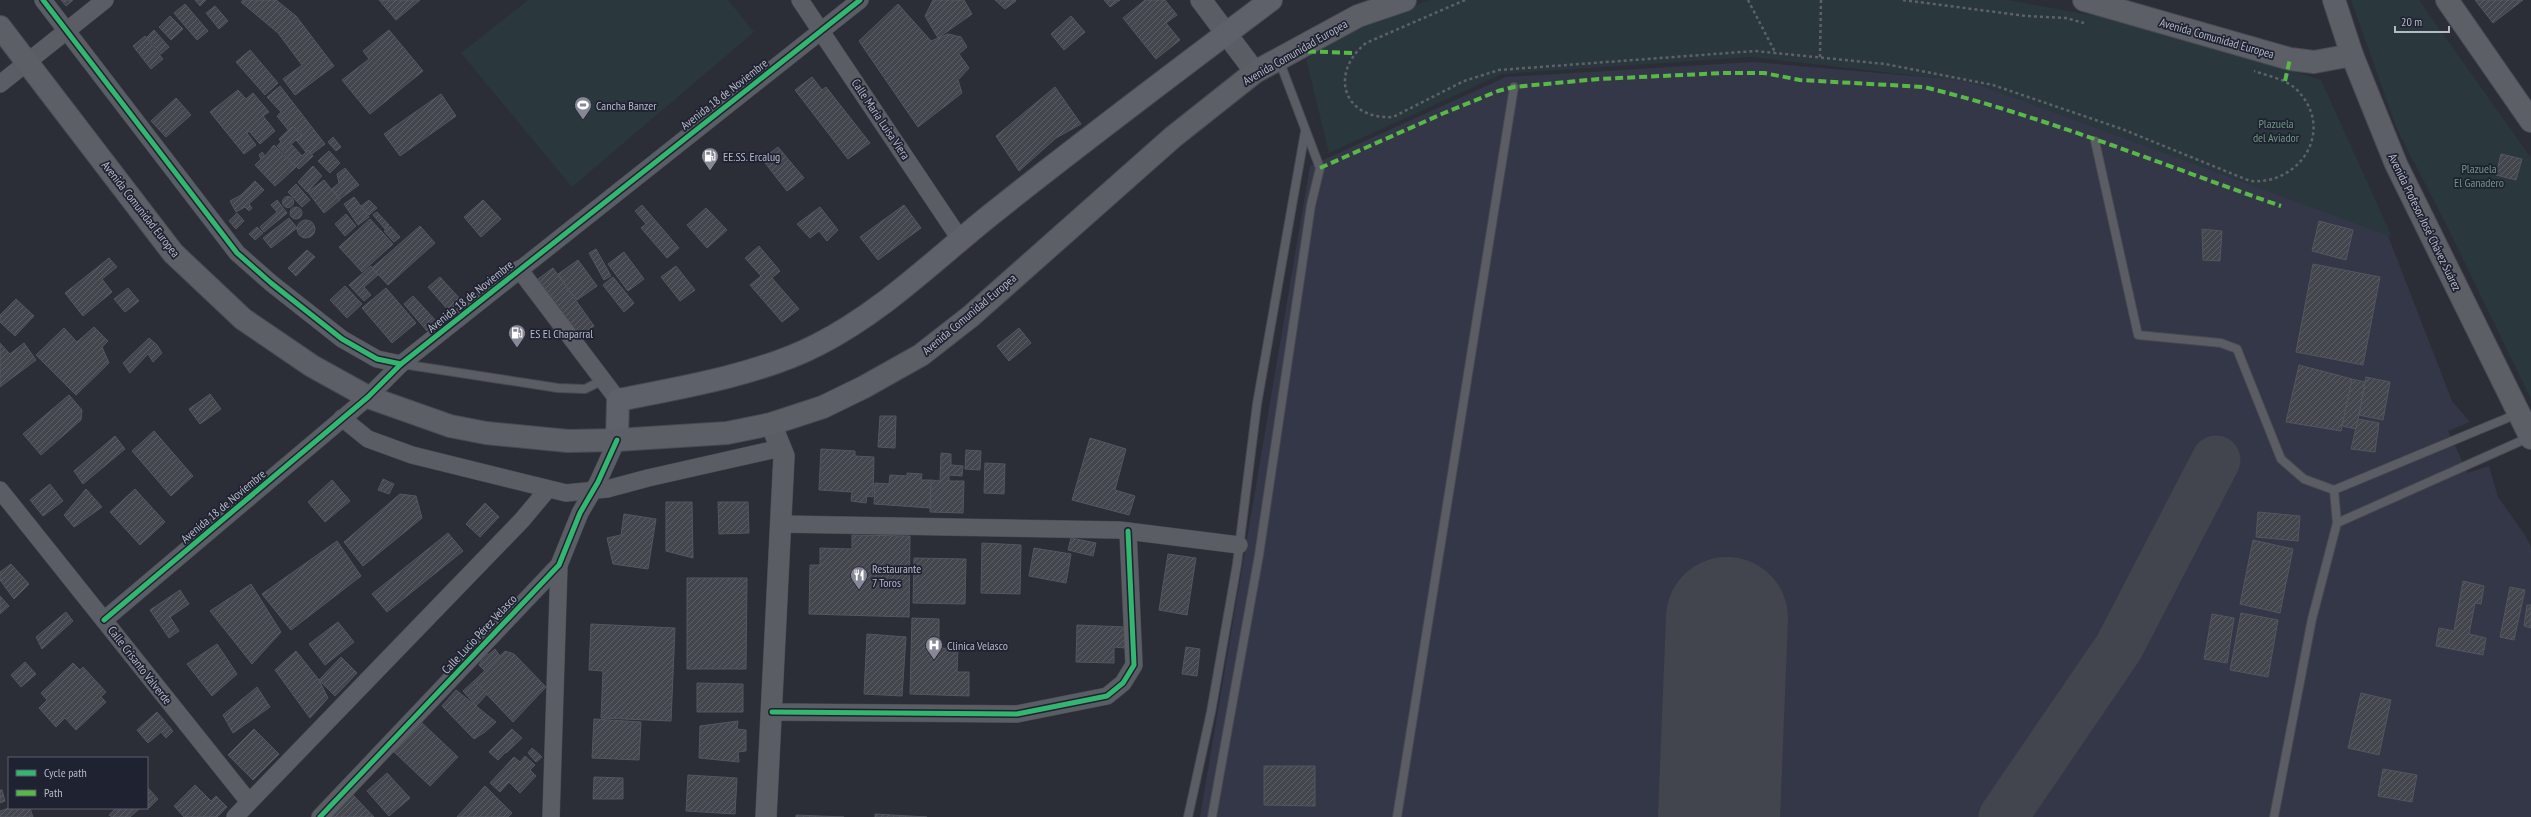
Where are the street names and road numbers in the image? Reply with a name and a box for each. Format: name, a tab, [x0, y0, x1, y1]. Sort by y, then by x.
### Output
street label: Avenida Comunidad Europea	[2158, 15, 2276, 62]
street label: Avenida Comunidad Europea	[1240, 16, 1350, 88]
street label: Avenida 18 de Noviembre	[677, 55, 771, 133]
street label: Calle María Luisa Viera	[849, 76, 914, 162]
street label: Avenida Profesor José Chávez Suárez	[2385, 151, 2465, 293]
street label: Avenida Comunidad Europea	[99, 158, 183, 260]
street label: Avenida 18 de Noviembre	[424, 257, 516, 335]
street label: Avenida Comunidad Europea	[919, 270, 1019, 358]
street label: Avenida 18 de Noviembre	[177, 466, 269, 546]
street label: Calle Lucio Pérez Velasco	[438, 591, 520, 677]
street label: Calle Crisanto Valverde	[105, 623, 175, 707]

